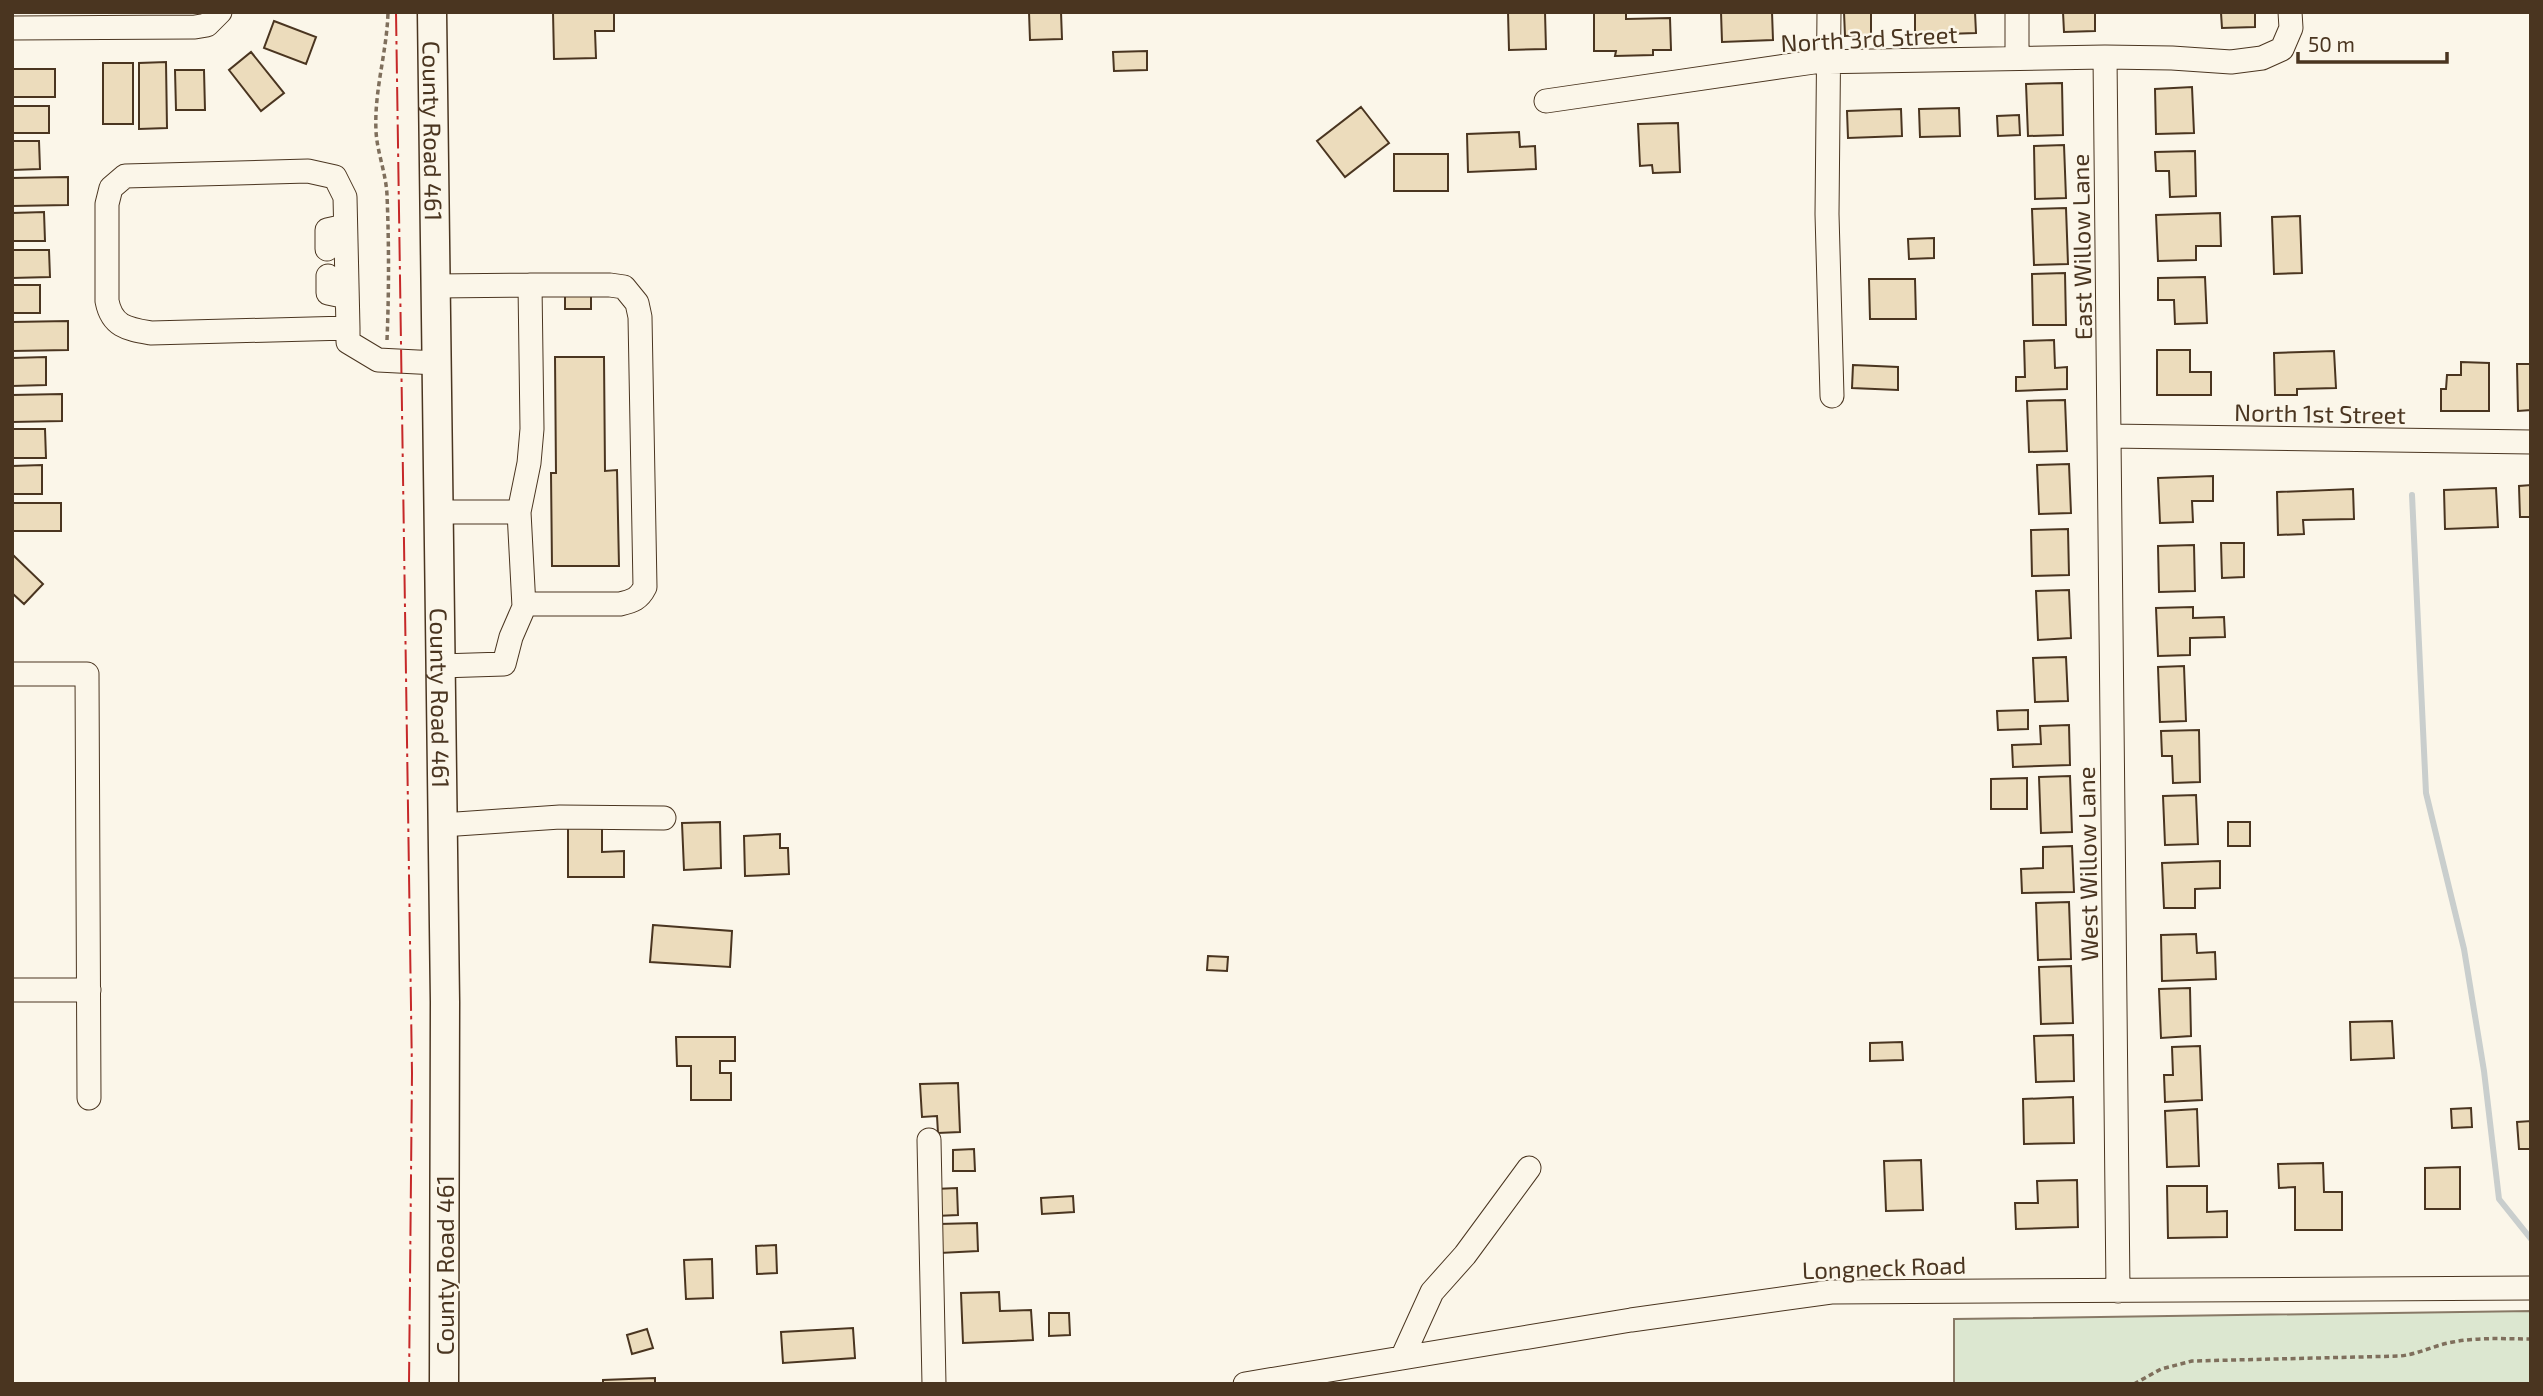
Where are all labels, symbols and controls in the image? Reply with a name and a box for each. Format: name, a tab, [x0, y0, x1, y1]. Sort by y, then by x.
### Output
street label: North 3rd Street	[1780, 19, 1958, 57]
scale bar	[2298, 21, 2447, 65]
text: 50 m	[2308, 31, 2355, 56]
street label: County Road 461	[418, 41, 449, 221]
street label: East Willow Lane	[2065, 154, 2097, 340]
street label: North 1st Street	[2234, 397, 2406, 429]
street label: County Road 461	[425, 608, 457, 788]
street label: West Willow Lane	[2071, 766, 2103, 962]
street label: County Road 461	[430, 1175, 459, 1355]
street label: Longneck Road	[1801, 1250, 1967, 1284]

